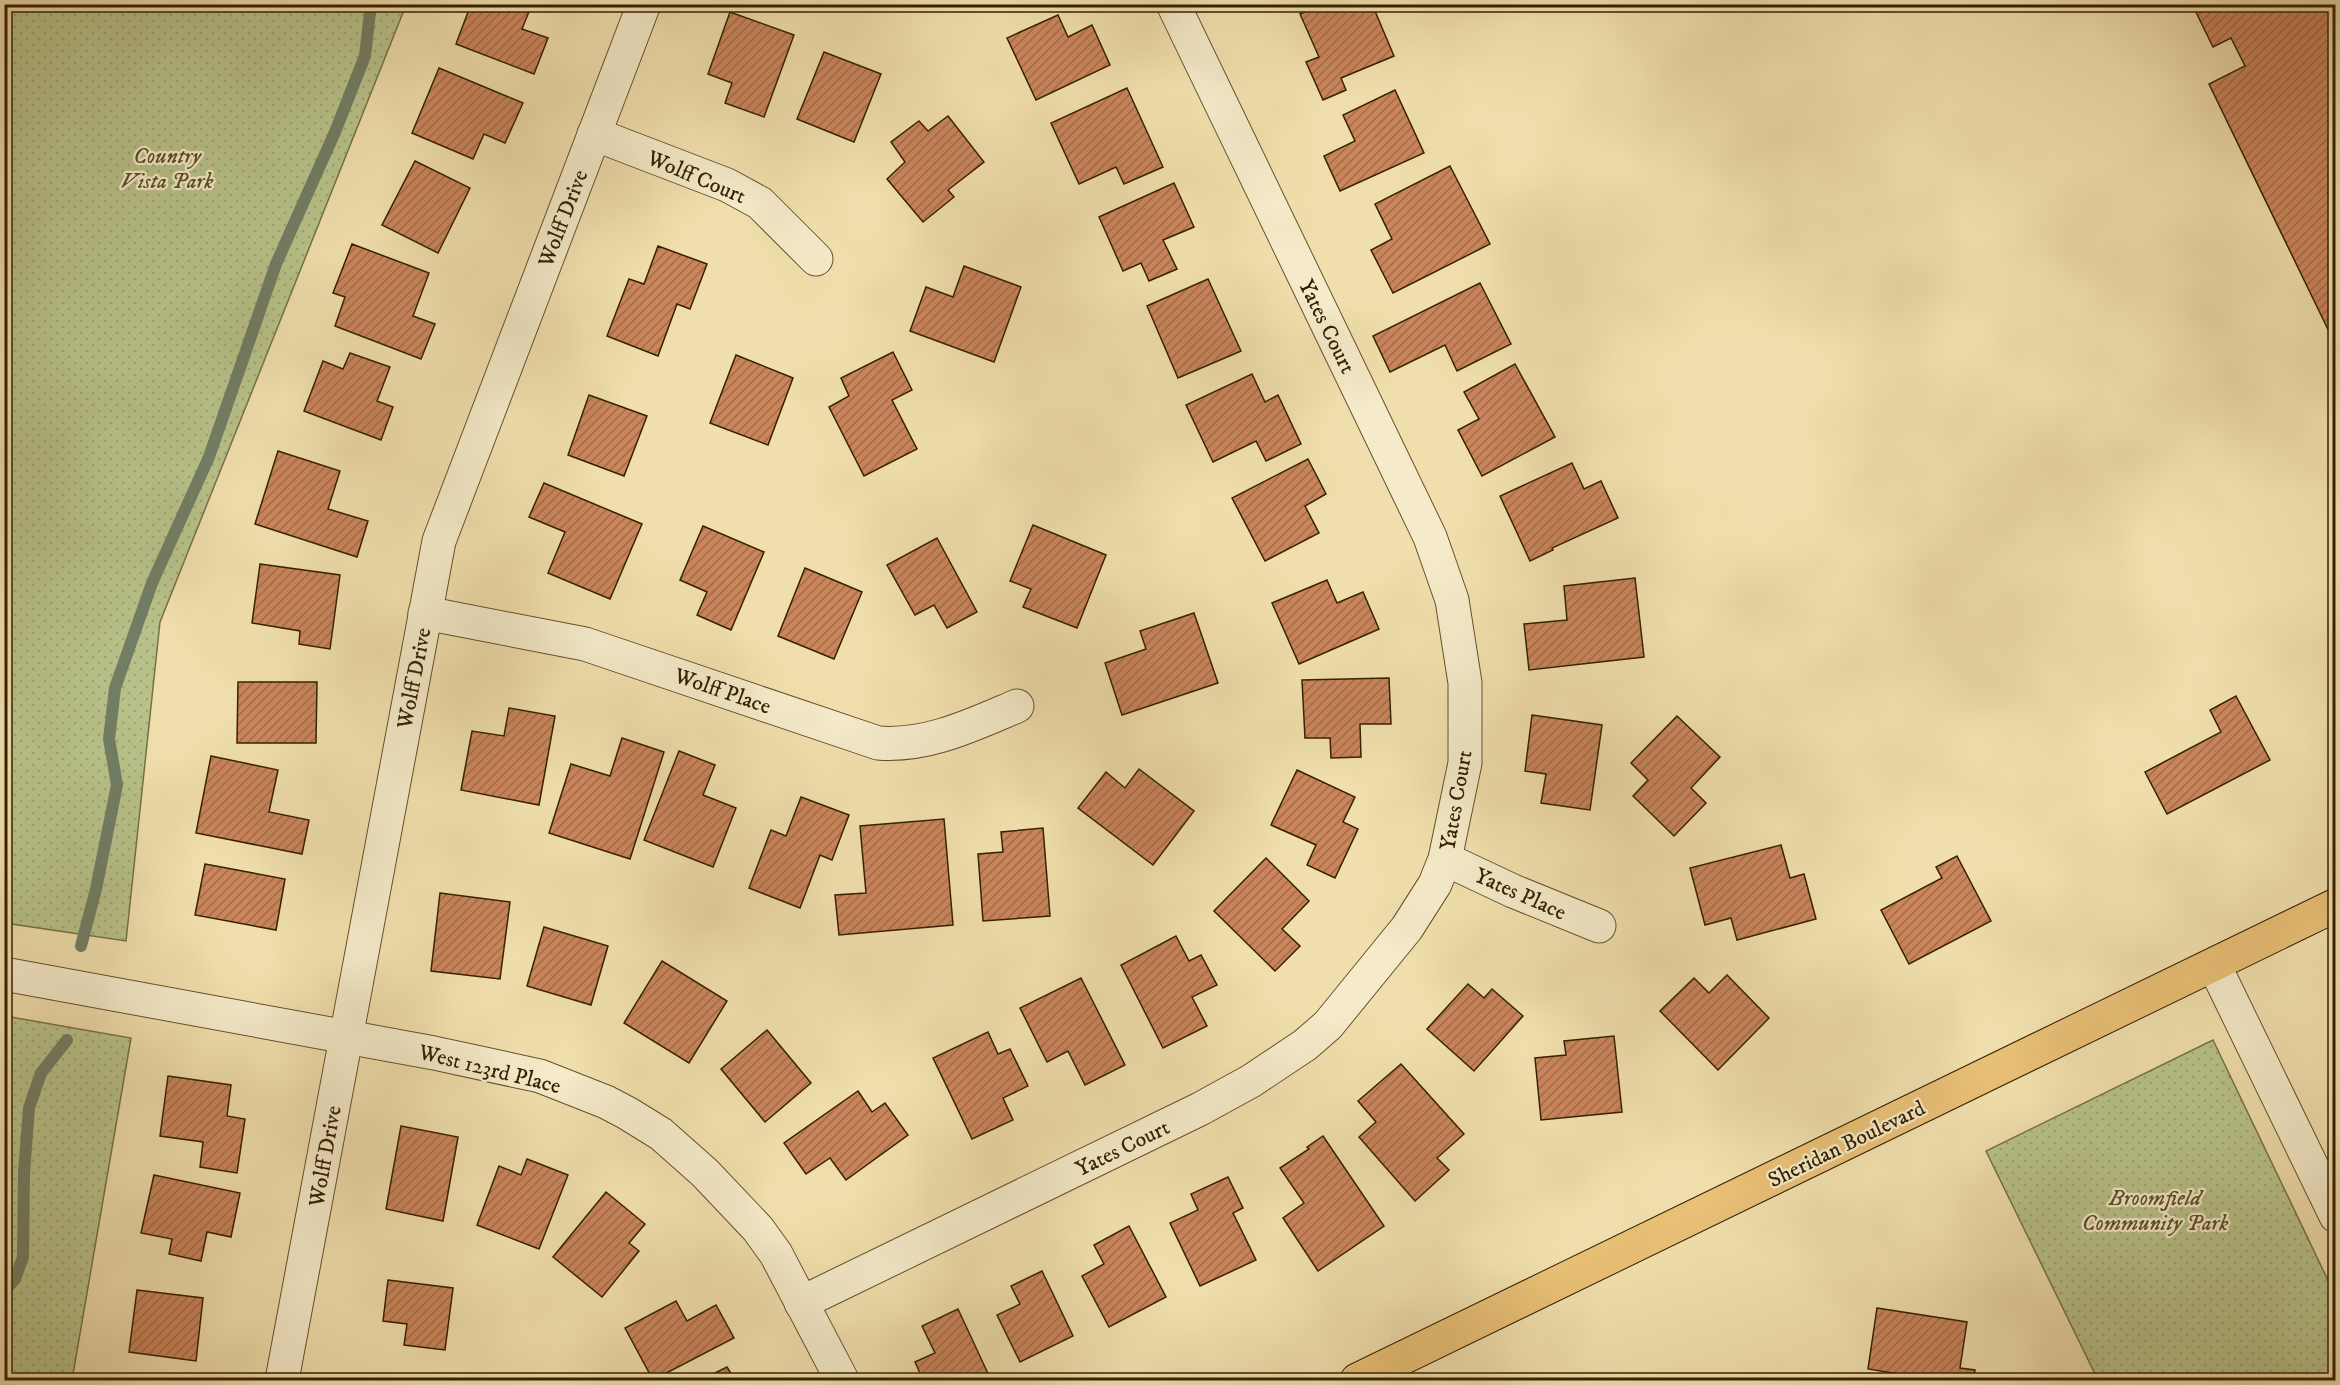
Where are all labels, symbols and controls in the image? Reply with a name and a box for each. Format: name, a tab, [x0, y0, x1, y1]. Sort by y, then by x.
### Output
park label: Country Vista Park	[121, 143, 214, 195]
street label: Wolff Court	[642, 144, 750, 210]
street label: Wolff Drive	[532, 166, 594, 272]
street label: Yates Court	[1292, 275, 1361, 378]
street label: Wolff Drive	[391, 626, 437, 732]
street label: Wolff Place	[670, 662, 774, 721]
street label: Yates Court	[1434, 748, 1479, 852]
street label: Yates Place	[1470, 862, 1570, 926]
street label: West 123rd Place	[415, 1039, 563, 1100]
street label: Sheridan Boulevard	[1764, 1095, 1930, 1194]
street label: Wolff Drive	[303, 1104, 348, 1210]
street label: Yates Court	[1071, 1114, 1174, 1183]
park label: Broomfield Community Park	[2082, 1185, 2229, 1237]

